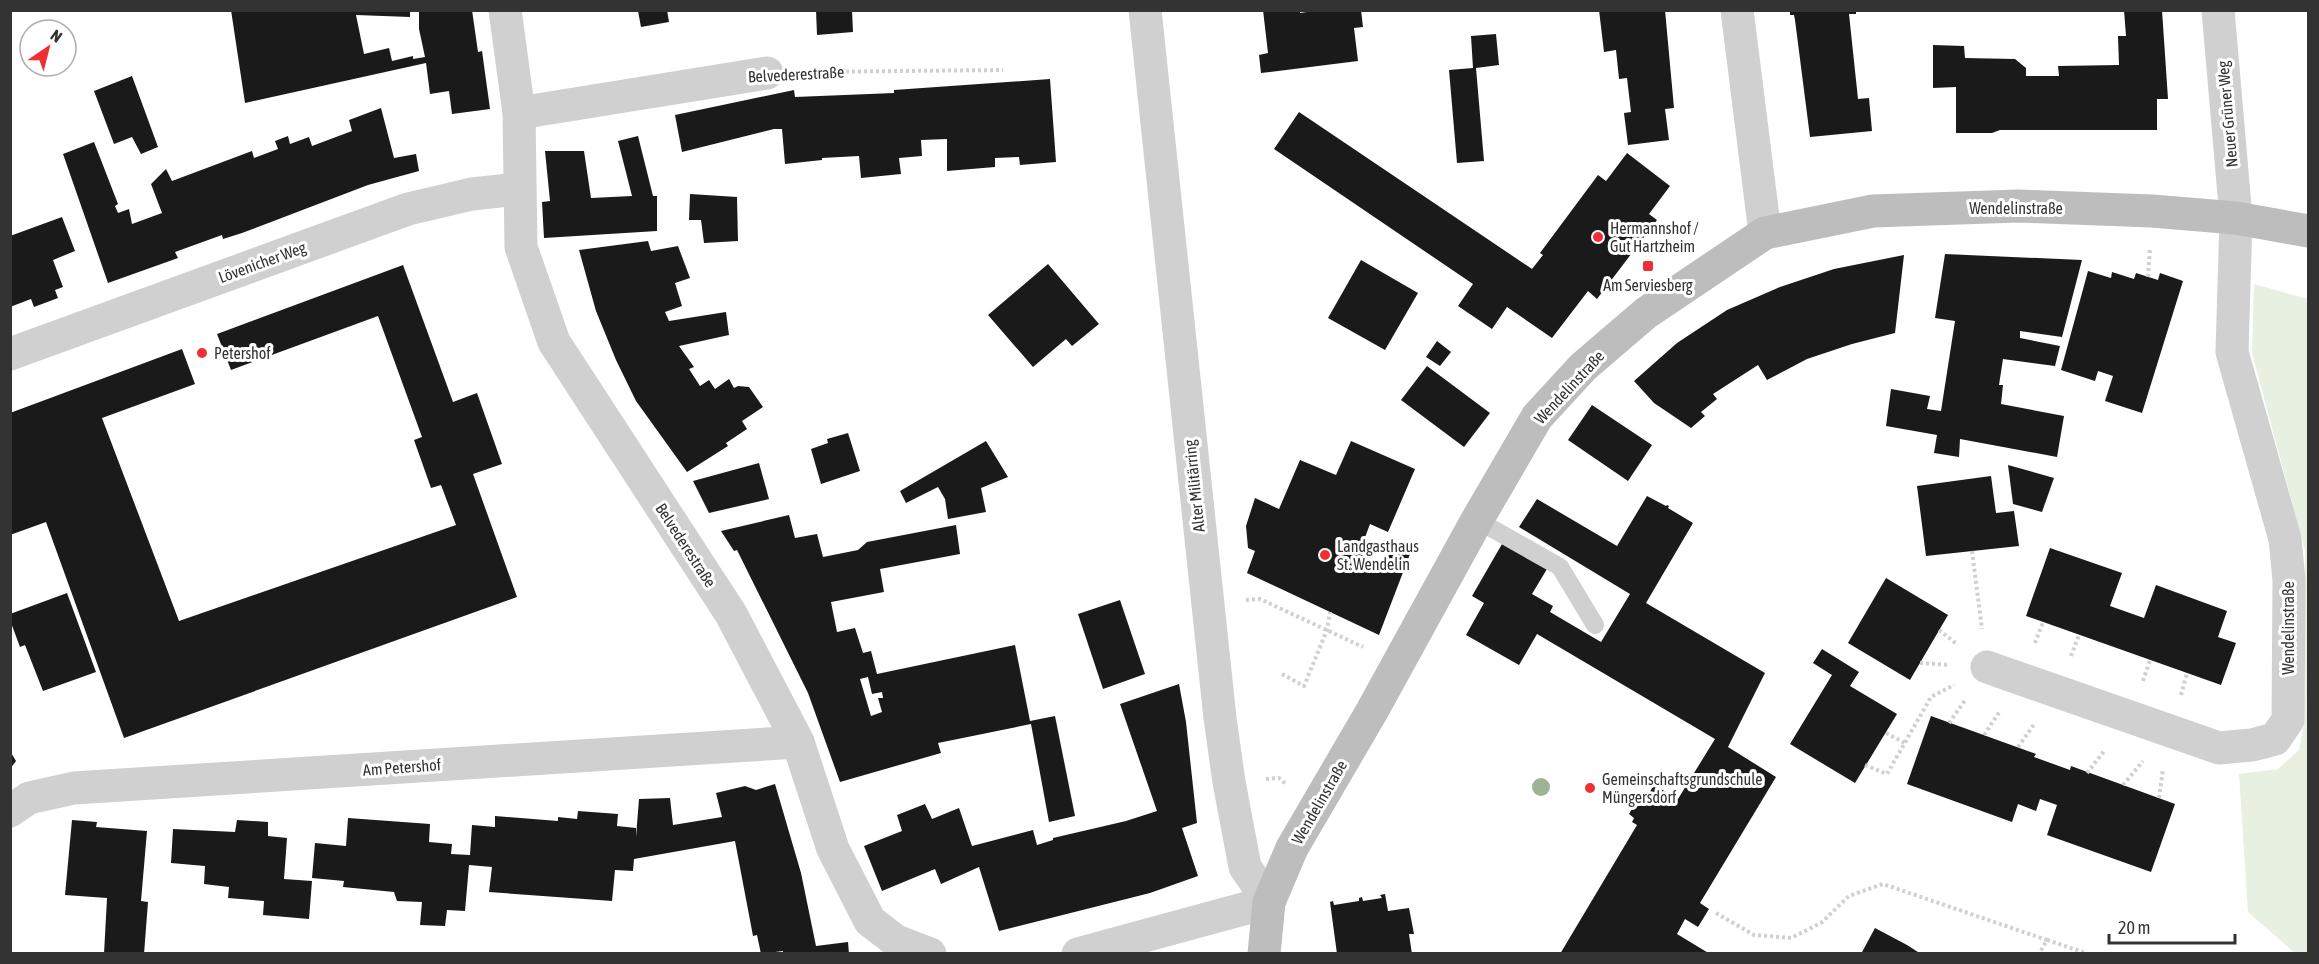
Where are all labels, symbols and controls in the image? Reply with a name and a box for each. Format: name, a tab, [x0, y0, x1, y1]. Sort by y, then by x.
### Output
north arrow	[18, 18, 78, 78]
text: N	[48, 26, 66, 46]
street label: Neuer Grüner Weg	[2213, 60, 2242, 168]
street label: Belvederestraße	[747, 62, 845, 86]
street label: Wendelinstraße	[1969, 199, 2063, 217]
place label: Hermannshof / Gut Hartzheim	[1610, 219, 1699, 255]
marker: Hermannshof / Gut Hartzheim	[1591, 230, 1605, 244]
street label: Lövenicher Weg	[216, 238, 309, 287]
marker: Am Serviesberg	[1641, 259, 1655, 273]
place label: Am Serviesberg	[1603, 276, 1693, 295]
place label: Petershof	[214, 344, 271, 362]
marker: Petershof	[195, 346, 209, 360]
street label: Wendelinstraße	[1531, 347, 1607, 427]
street label: Alter Militärring	[1180, 439, 1209, 533]
street label: Belvederestraße	[652, 500, 720, 590]
place label: Landgasthaus St. Wendelin	[1337, 537, 1419, 573]
marker: Landgasthaus St. Wendelin	[1318, 548, 1332, 562]
street label: Wendelinstraße	[2279, 581, 2297, 675]
street label: Am Petershof	[362, 755, 442, 779]
street label: Wendelinstraße	[1288, 757, 1350, 847]
place label: Gemeinschaftsgrundschule Müngersdorf	[1602, 770, 1762, 807]
marker: Gemeinschaftsgrundschule Müngersdorf	[1583, 781, 1597, 795]
scale bar	[2109, 907, 2235, 945]
text: 20 m	[2118, 917, 2150, 938]

